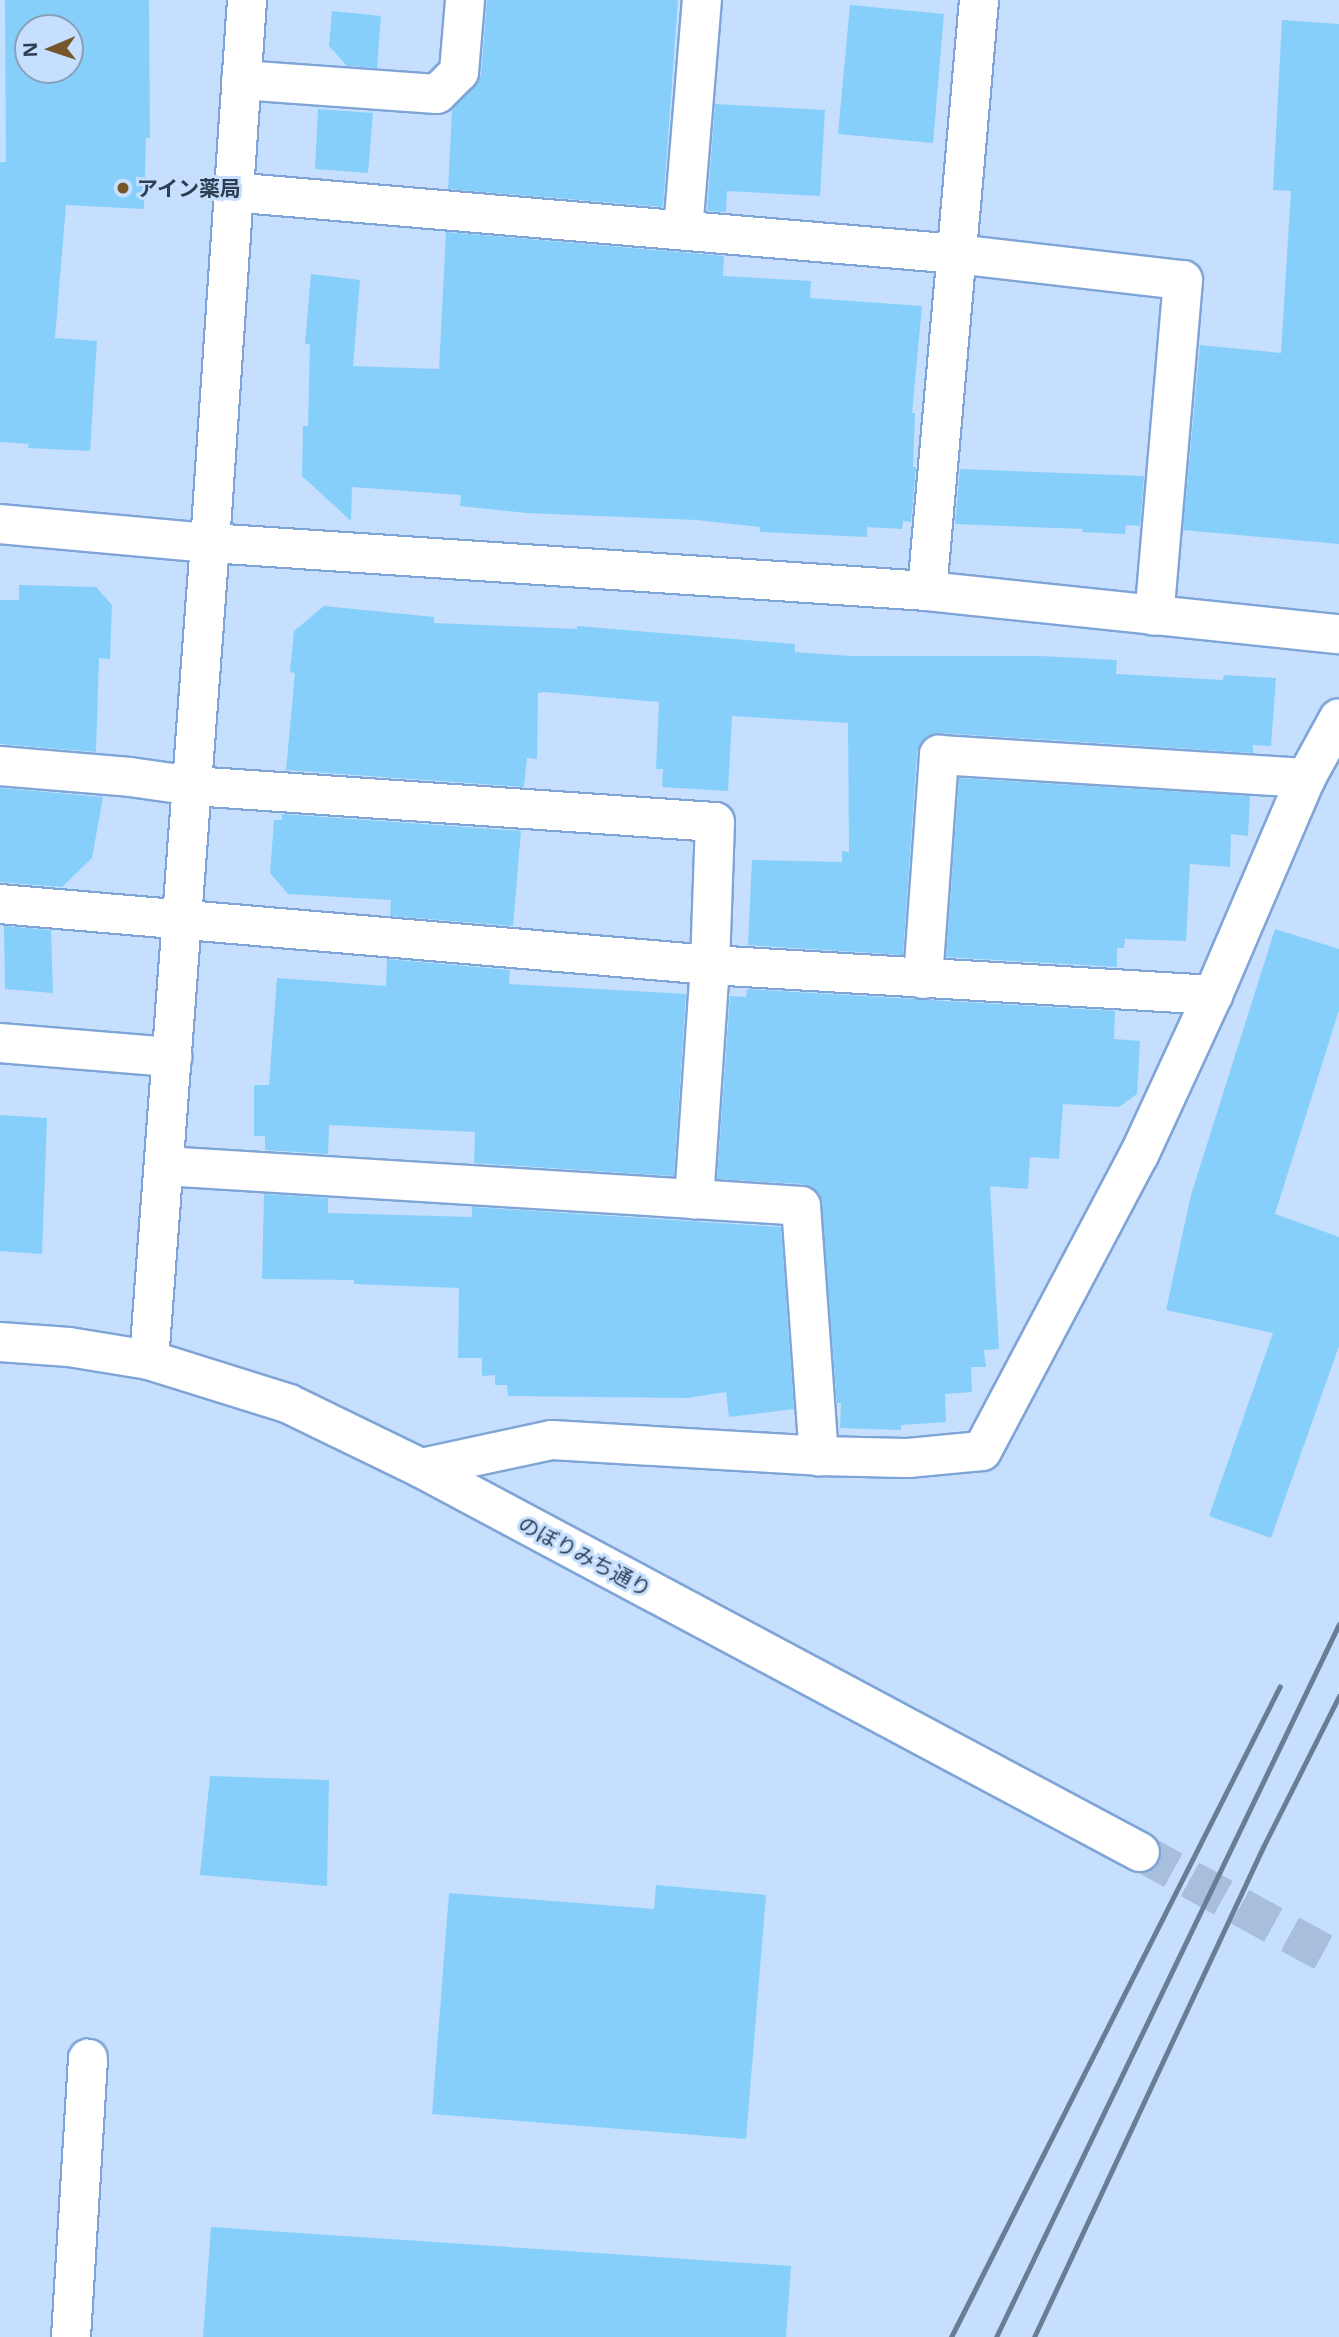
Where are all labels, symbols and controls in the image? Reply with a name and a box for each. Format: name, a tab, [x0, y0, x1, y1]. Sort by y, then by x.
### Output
north arrow	[14, 14, 84, 84]
text: N	[17, 41, 43, 58]
place label: アイン薬局	[137, 175, 242, 201]
marker: アイン薬局	[115, 180, 131, 196]
street label: のぼりみち通り	[514, 1510, 656, 1602]

